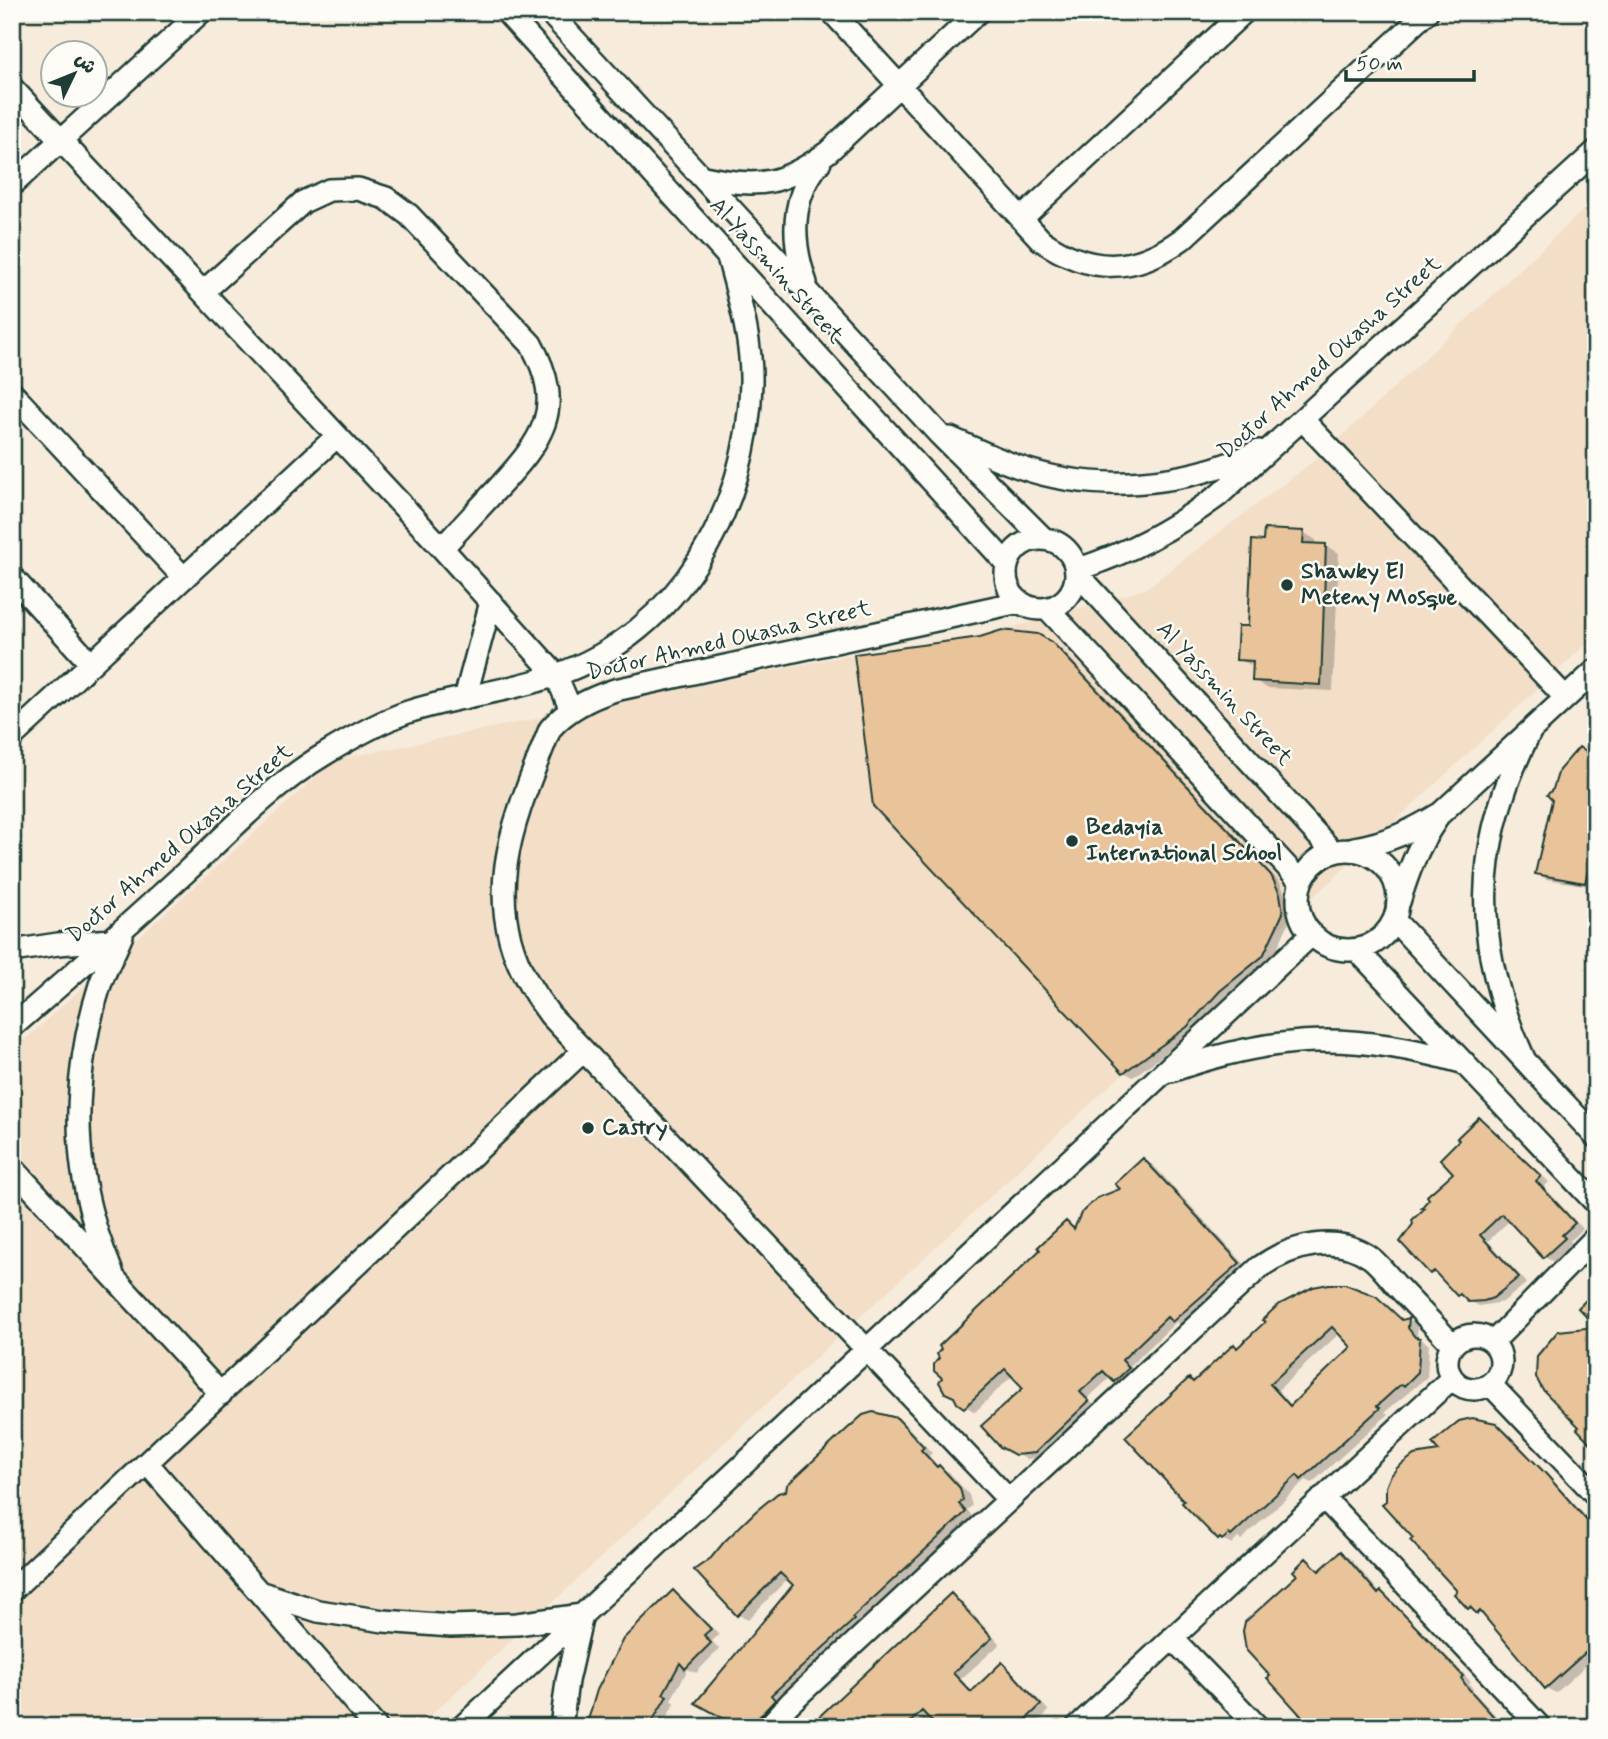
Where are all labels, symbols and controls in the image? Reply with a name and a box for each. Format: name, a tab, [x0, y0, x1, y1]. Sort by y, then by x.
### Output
north arrow	[38, 38, 108, 108]
scale bar	[1346, 38, 1473, 82]
text: ش	[69, 47, 102, 80]
text: 50 m	[1356, 50, 1403, 78]
street label: Al Yassmin Street	[702, 191, 850, 351]
street label: Doctor Ahmed Okasha Street	[1212, 249, 1448, 466]
place label: Shawky El Meteny Mosque	[1301, 557, 1457, 613]
marker: Shawky El Meteny Mosque	[1279, 577, 1295, 593]
street label: Doctor Ahmed Okasha Street	[584, 594, 874, 688]
street label: Al Yassmin Street	[1149, 615, 1299, 773]
street label: Doctor Ahmed Okasha Street	[61, 737, 300, 951]
place label: Bedayia International School	[1086, 813, 1282, 869]
marker: Bedayia International School	[1064, 833, 1080, 849]
place label: Castry	[602, 1113, 668, 1143]
marker: Castry	[580, 1120, 596, 1136]

